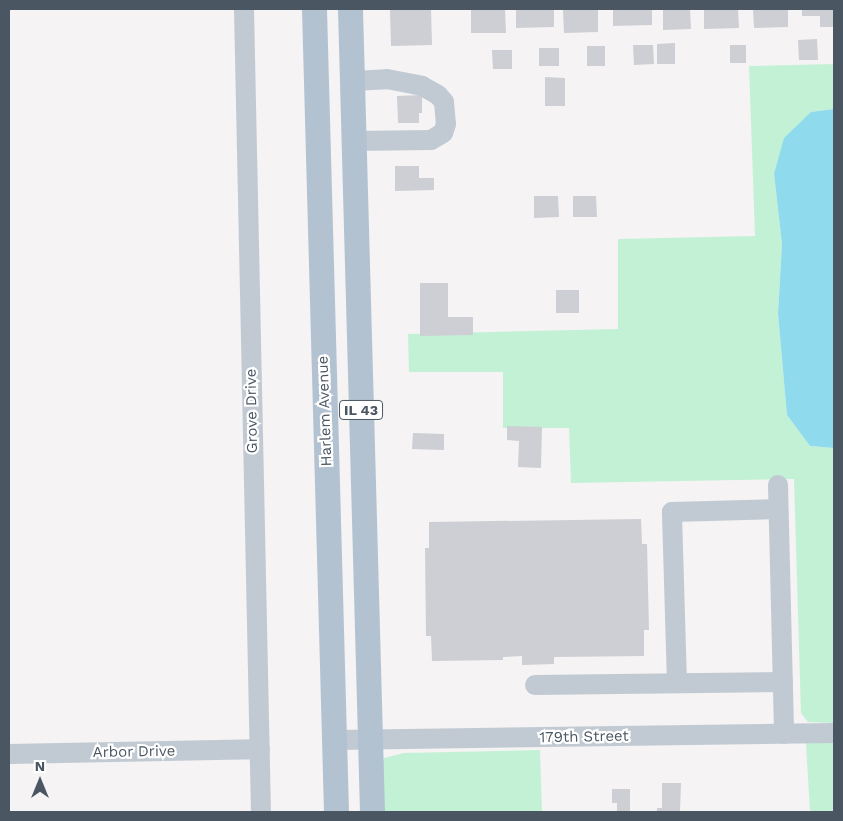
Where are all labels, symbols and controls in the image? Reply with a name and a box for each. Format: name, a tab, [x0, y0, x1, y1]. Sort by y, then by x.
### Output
street label: Harlem Avenue	[314, 355, 336, 467]
street label: Grove Drive	[242, 369, 262, 453]
road number: IL 43	[338, 398, 384, 422]
street label: 179th Street	[539, 727, 629, 747]
street label: Arbor Drive	[92, 742, 176, 762]
north arrow	[15, 756, 65, 806]
text: N	[35, 758, 45, 774]

